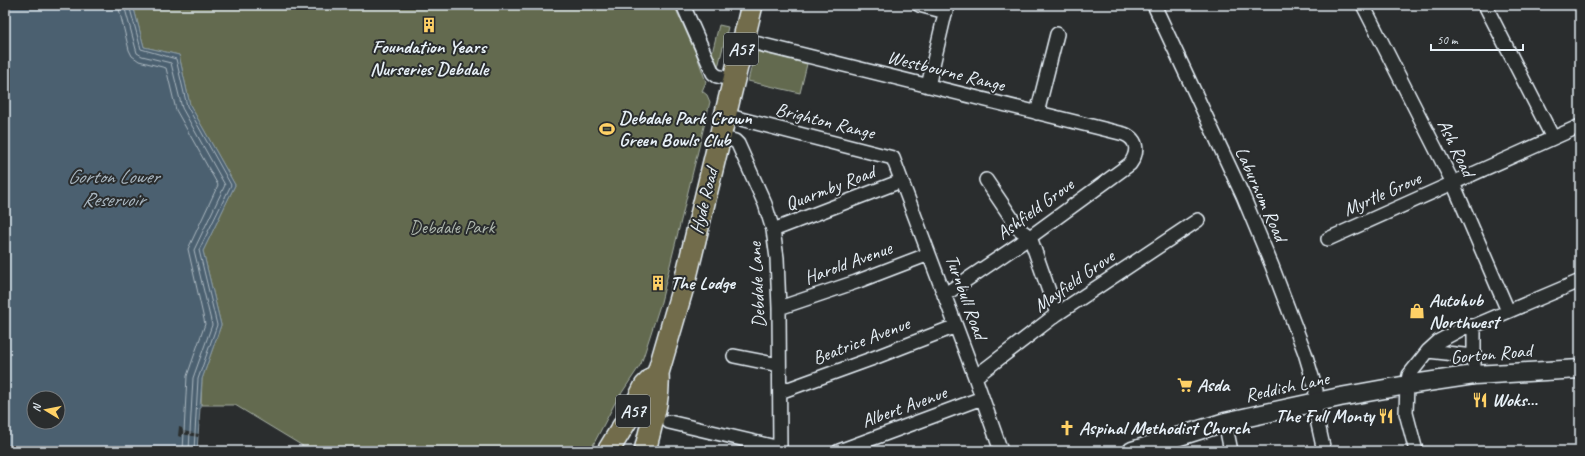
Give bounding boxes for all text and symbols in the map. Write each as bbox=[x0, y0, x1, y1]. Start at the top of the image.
building icon: Foundation Years Nurseries Debdale bbox=[420, 16, 438, 34]
scale bar bbox=[1431, 26, 1523, 52]
text: 50 m bbox=[1437, 32, 1459, 48]
road number: A57 bbox=[724, 33, 758, 65]
place label: Foundation Years Nurseries Debdale bbox=[370, 35, 490, 81]
street label: Westbourne Range bbox=[885, 45, 1009, 98]
street label: Brighton Range bbox=[773, 97, 879, 145]
place label: Debdale Park Crown Green Bowls Club bbox=[619, 106, 752, 152]
street label: Ash Road bbox=[1432, 115, 1481, 183]
sports icon: Debdale Park Crown Green Bowls Club bbox=[598, 120, 616, 138]
street label: Laburnum Road bbox=[1229, 143, 1294, 248]
street label: Quarmby Road bbox=[782, 159, 881, 216]
street label: Hyde Road bbox=[684, 163, 724, 236]
water label: Gorton Lower Reservoir bbox=[67, 164, 161, 212]
street label: Myrtle Grove bbox=[1339, 166, 1426, 222]
street label: Ashfield Grove bbox=[992, 172, 1080, 245]
park label: Debdale Park bbox=[410, 215, 495, 239]
street label: Harold Avenue bbox=[801, 235, 897, 290]
street label: Debdale Lane bbox=[743, 240, 771, 328]
street label: Mayfield Grove bbox=[1029, 243, 1121, 318]
street label: Turnbull Road bbox=[940, 251, 993, 345]
place label: The Lodge bbox=[670, 271, 737, 295]
building icon: The Lodge bbox=[649, 274, 667, 292]
place label: Autohub Northwest bbox=[1429, 288, 1501, 334]
shop icon: Autohub Northwest bbox=[1408, 302, 1426, 320]
street label: Beatrice Avenue bbox=[809, 311, 915, 370]
street label: Gorton Road bbox=[1449, 338, 1536, 370]
street label: Reddish Lane bbox=[1243, 366, 1333, 408]
place label: Asda bbox=[1197, 373, 1231, 397]
supermarket icon: Asda bbox=[1176, 376, 1194, 394]
street label: Albert Avenue bbox=[858, 380, 951, 433]
place label: Woks... bbox=[1492, 388, 1538, 412]
north arrow bbox=[26, 390, 66, 430]
restaurant icon: Woks... bbox=[1471, 391, 1489, 409]
road number: A57 bbox=[616, 395, 650, 427]
text: N bbox=[29, 402, 44, 413]
place label: The Full Monty bbox=[1275, 404, 1377, 428]
restaurant icon: The Full Monty bbox=[1377, 407, 1395, 425]
place label: Aspinal Methodist Church bbox=[1079, 416, 1251, 440]
church icon: Aspinal Methodist Church bbox=[1058, 419, 1076, 437]

